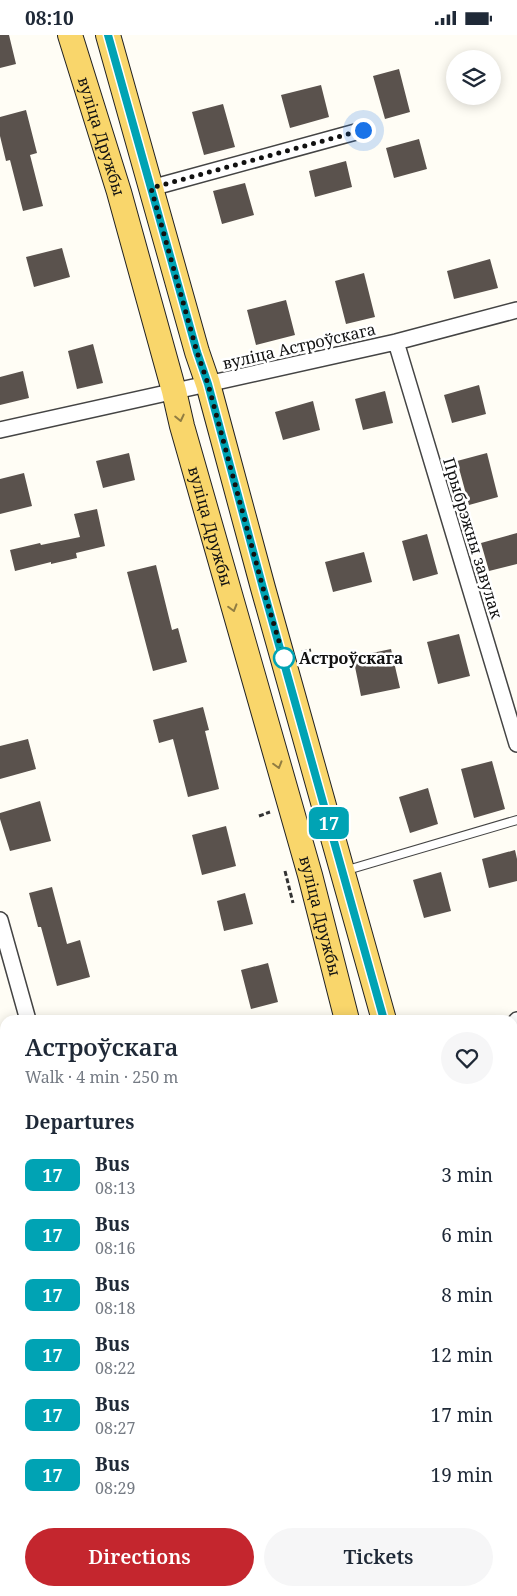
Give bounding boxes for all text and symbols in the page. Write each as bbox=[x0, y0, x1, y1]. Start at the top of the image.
text: 08:10 bbox=[25, 5, 74, 31]
map controls bbox=[446, 50, 501, 105]
button: layers bbox=[446, 50, 501, 105]
street label: вуліца Дружбы bbox=[73, 74, 130, 198]
your location bbox=[351, 118, 376, 143]
street label: вуліца Астроўскага bbox=[220, 318, 378, 374]
one-way arrow bbox=[174, 414, 185, 423]
street label: Прыбрэжны завулак bbox=[438, 455, 508, 622]
street label: вуліца Дружбы bbox=[183, 464, 238, 589]
one-way arrow bbox=[228, 604, 238, 612]
marker: Астроўскага bbox=[273, 647, 295, 669]
place label: Астроўскага bbox=[299, 647, 403, 669]
one-way arrow bbox=[272, 760, 282, 768]
line badge: 17 bbox=[306, 807, 352, 839]
text: 17 bbox=[319, 811, 339, 835]
street label: вуліца Дружбы bbox=[294, 853, 346, 979]
text: Астроўскага bbox=[25, 1030, 179, 1063]
button: heart bbox=[441, 1032, 493, 1084]
text: Walk · 4 min · 250 m bbox=[25, 1066, 178, 1088]
text: Departures bbox=[25, 1109, 134, 1135]
text: Bus bbox=[95, 1151, 130, 1177]
text: 3 min bbox=[441, 1162, 493, 1188]
text: 17 bbox=[42, 1163, 63, 1187]
text: 08:13 bbox=[95, 1177, 135, 1199]
text: Bus bbox=[95, 1211, 130, 1237]
text: 6 min bbox=[441, 1222, 493, 1248]
text: 17 bbox=[42, 1223, 63, 1247]
text: 08:16 bbox=[95, 1237, 135, 1259]
text: Bus bbox=[95, 1271, 130, 1297]
text: 8 min bbox=[441, 1282, 493, 1308]
text: 17 bbox=[42, 1283, 63, 1307]
text: 08:18 bbox=[95, 1297, 135, 1319]
text: Bus bbox=[95, 1331, 130, 1357]
text: 12 min bbox=[431, 1342, 493, 1368]
text: 17 bbox=[42, 1343, 63, 1367]
text: 08:22 bbox=[95, 1357, 135, 1379]
text: Bus bbox=[95, 1391, 130, 1417]
text: 17 min bbox=[431, 1402, 493, 1428]
text: 17 bbox=[42, 1403, 63, 1427]
text: 08:27 bbox=[95, 1417, 135, 1439]
text: Bus bbox=[95, 1451, 130, 1477]
text: 19 min bbox=[431, 1462, 493, 1488]
text: 17 bbox=[42, 1463, 63, 1487]
text: 08:29 bbox=[95, 1477, 135, 1499]
button: Directions bbox=[25, 1528, 254, 1586]
button: Tickets bbox=[264, 1528, 493, 1586]

